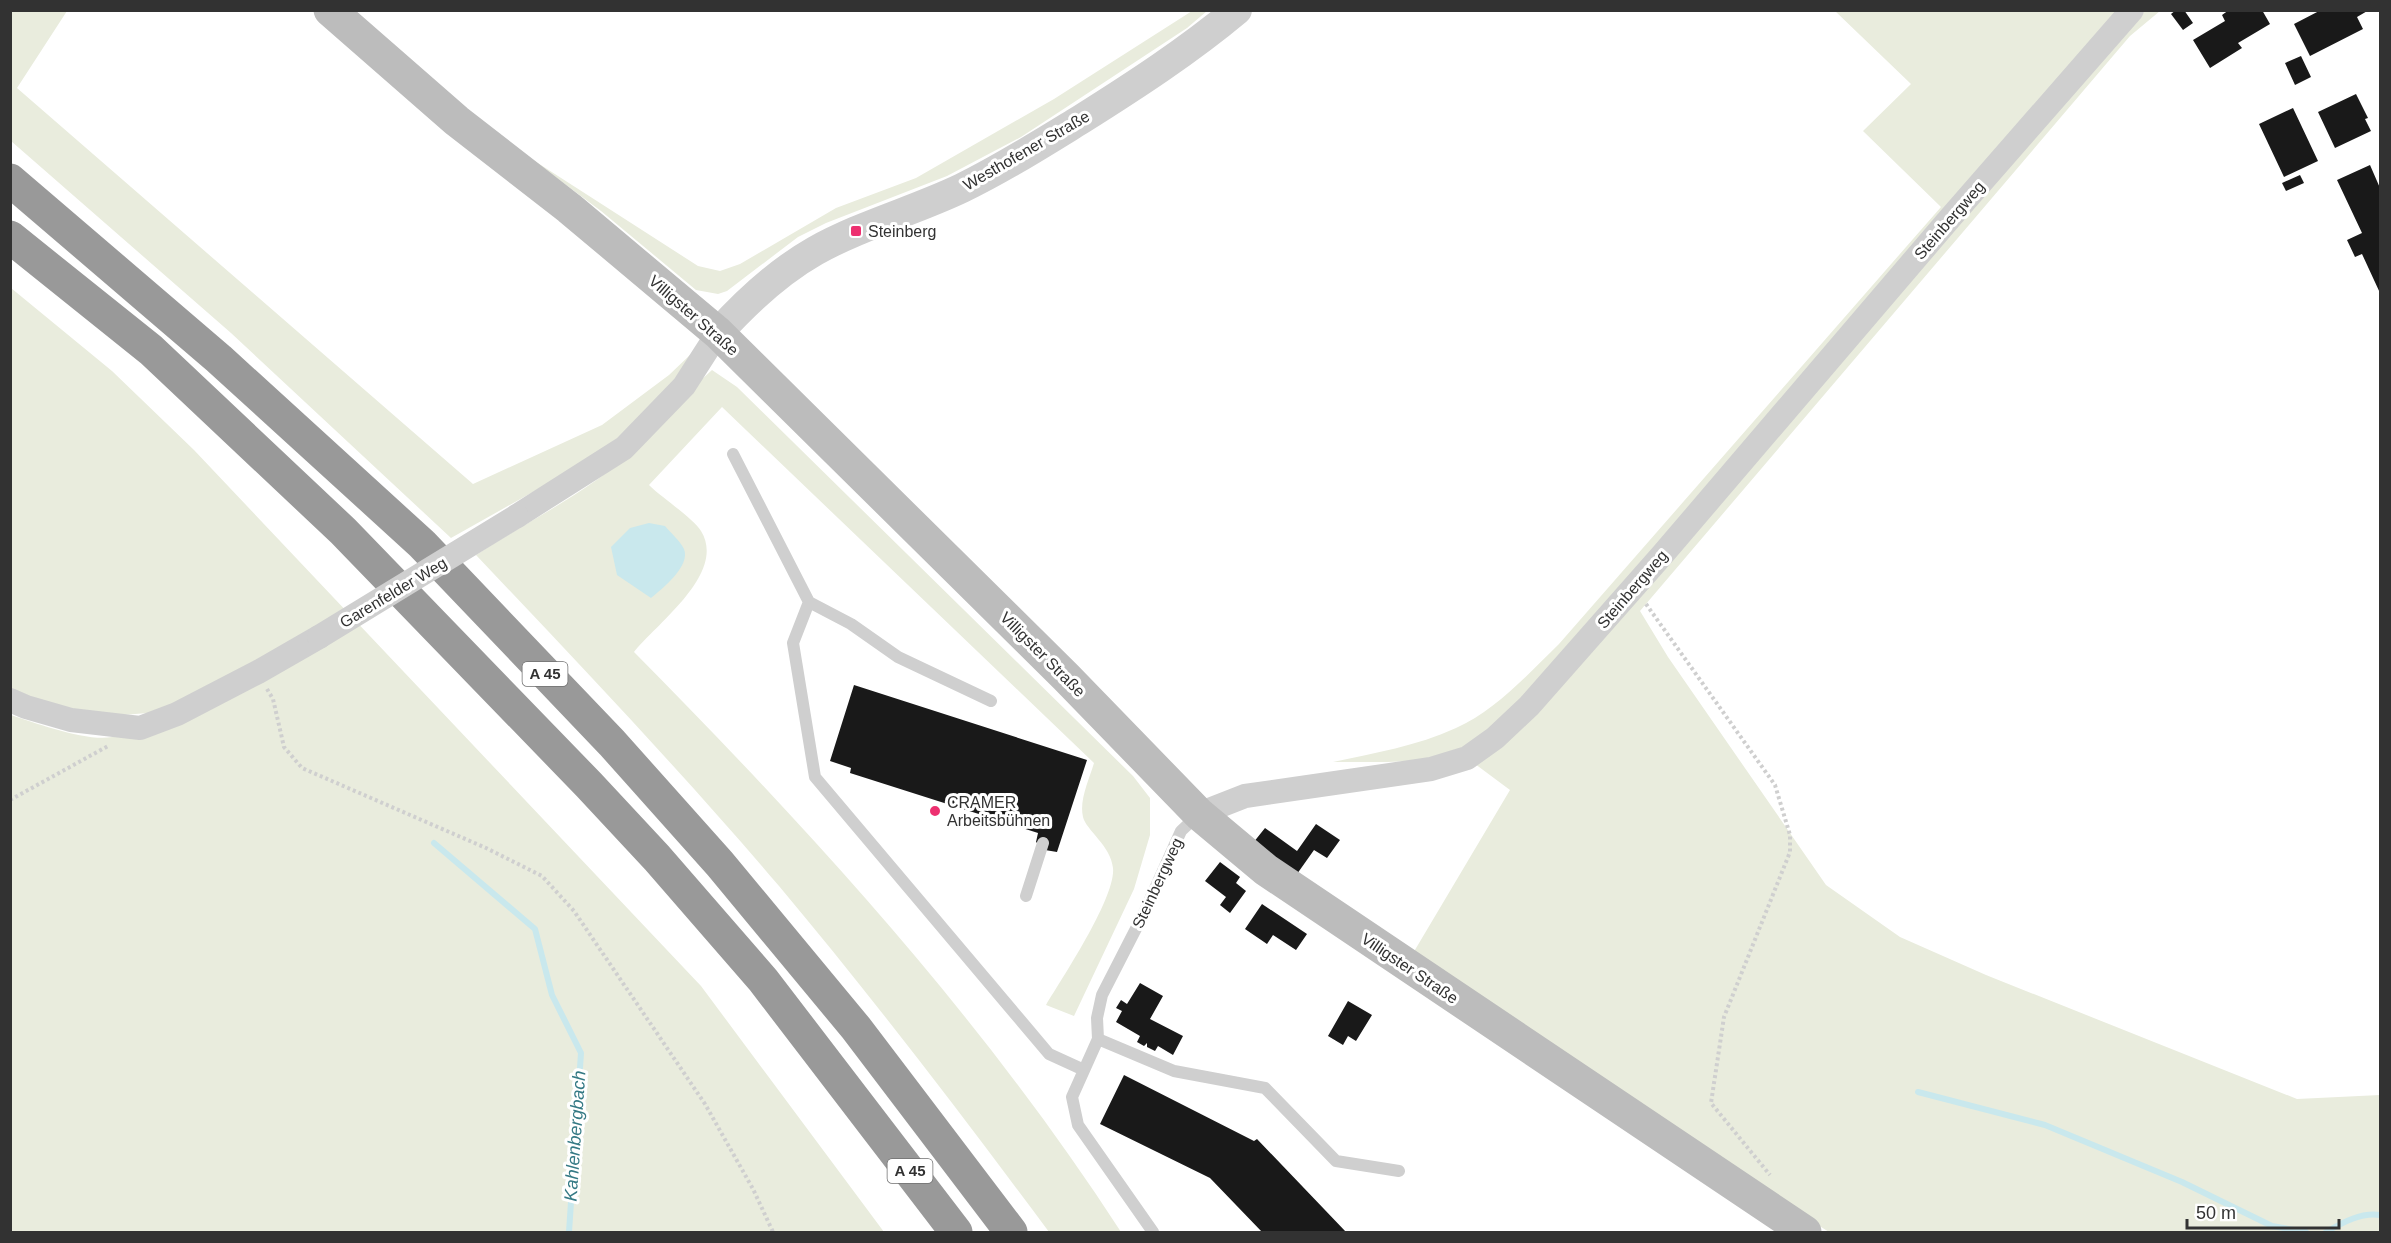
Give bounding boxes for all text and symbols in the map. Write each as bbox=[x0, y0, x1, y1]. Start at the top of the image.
street label: Westhofener Straße bbox=[960, 107, 1092, 194]
street label: Steinbergweg bbox=[1911, 178, 1988, 263]
place label: Steinberg bbox=[868, 223, 937, 240]
marker: Steinberg bbox=[849, 224, 863, 238]
street label: Villigster Straße bbox=[646, 272, 742, 359]
street label: Steinbergweg bbox=[1594, 547, 1671, 632]
street label: Garenfelder Weg bbox=[337, 554, 450, 631]
street label: Villigster Straße bbox=[997, 609, 1089, 700]
road number: A 45 bbox=[522, 662, 568, 686]
place label: CRAMER Arbeitsbühnen bbox=[947, 794, 1050, 829]
marker: CRAMER Arbeitsbühnen bbox=[928, 804, 942, 818]
street label: Steinbergweg bbox=[1129, 835, 1186, 931]
street label: Villigster Straße bbox=[1358, 930, 1461, 1007]
water label: Kahlenbergbach bbox=[560, 1070, 590, 1202]
road number: A 45 bbox=[888, 1159, 932, 1183]
scale bar bbox=[2187, 1192, 2338, 1230]
text: 50 m bbox=[2196, 1203, 2236, 1223]

